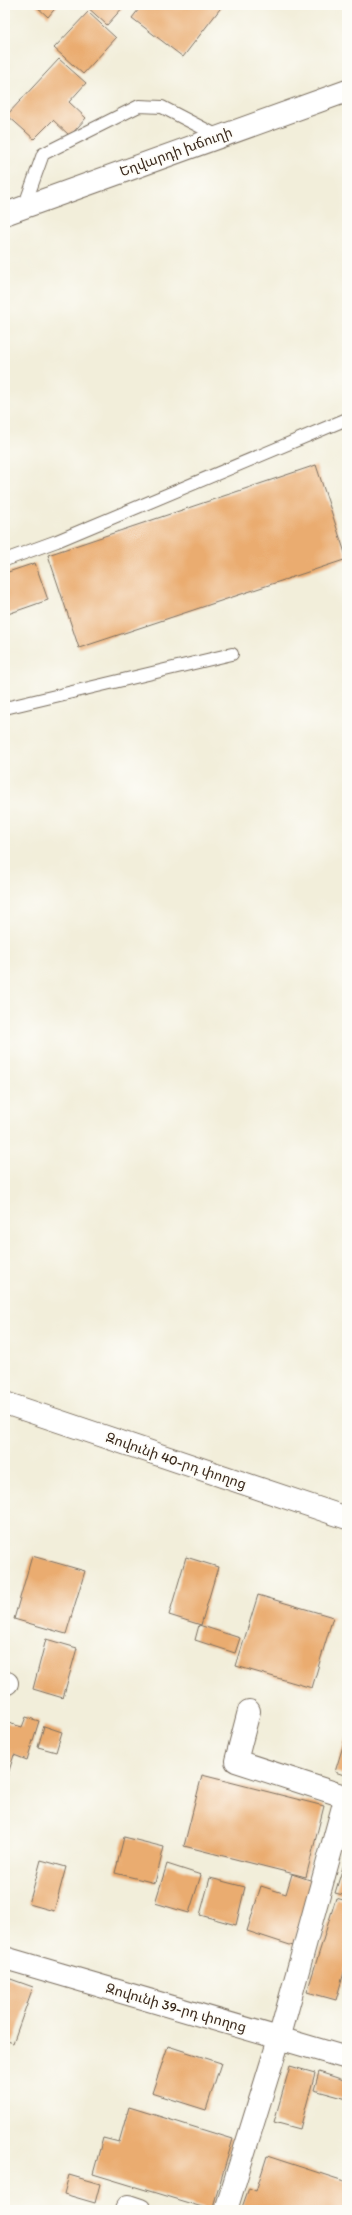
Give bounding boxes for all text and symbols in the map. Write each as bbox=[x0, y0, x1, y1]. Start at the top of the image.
street label: Եղվարդի խճուղի bbox=[117, 124, 235, 180]
street label: Զովունի 40-րդ փողոց bbox=[103, 1429, 249, 1493]
street label: Զովունի 39-րդ փողոց bbox=[104, 1980, 248, 2036]

